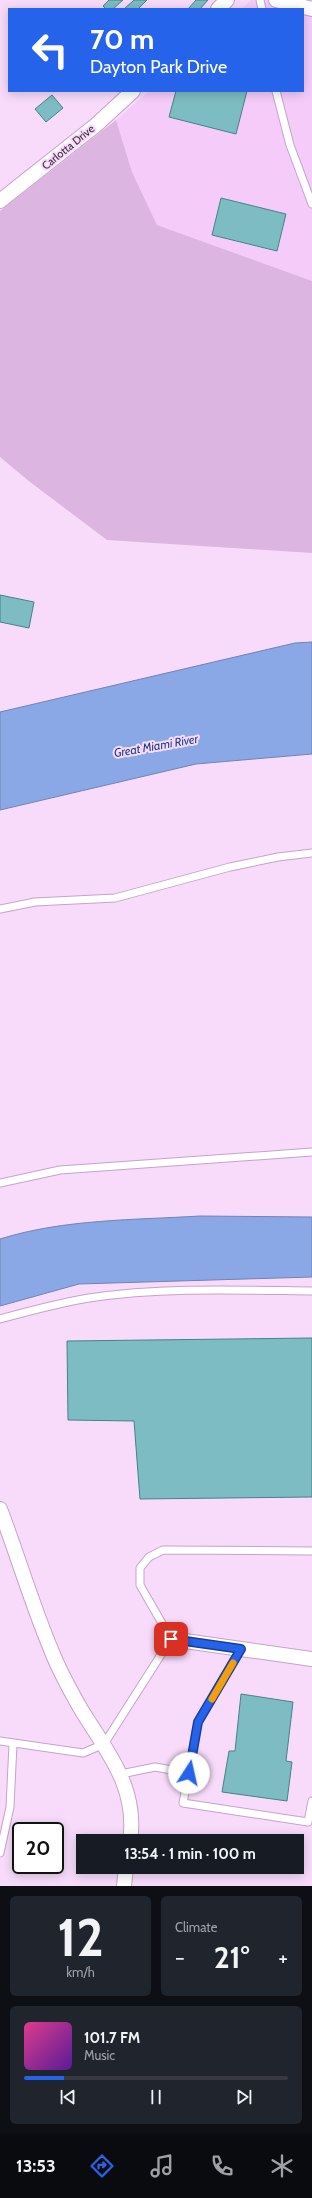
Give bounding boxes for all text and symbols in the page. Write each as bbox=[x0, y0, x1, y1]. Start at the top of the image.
text: 70 m bbox=[90, 22, 154, 56]
icon: left bbox=[24, 24, 76, 76]
text: Dayton Park Drive bbox=[90, 56, 227, 78]
street label: Carlotta Drive bbox=[39, 121, 98, 173]
water label: Great Miami River bbox=[113, 730, 200, 760]
pin bbox=[154, 1622, 188, 1656]
icon: arrive bbox=[160, 1628, 182, 1650]
position arrow bbox=[168, 1752, 210, 1794]
speed limit sign: 20 bbox=[12, 1822, 64, 1874]
text: 13:54 · 1 min · 100 m bbox=[124, 1845, 256, 1863]
text: 12 bbox=[57, 1906, 104, 1969]
text: Climate bbox=[175, 1919, 217, 1935]
text: 21° bbox=[214, 1939, 249, 1976]
text: − bbox=[175, 1944, 185, 1971]
text: + bbox=[278, 1944, 288, 1971]
text: km/h bbox=[66, 1964, 95, 1980]
text: 101.7 FM bbox=[84, 2029, 140, 2047]
text: Music bbox=[84, 2047, 115, 2063]
icon: previous bbox=[57, 2086, 79, 2108]
icon: pause bbox=[145, 2086, 167, 2108]
icon: next bbox=[233, 2086, 255, 2108]
icon: directions bbox=[88, 2152, 116, 2180]
icon: music bbox=[148, 2152, 176, 2180]
icon: phone bbox=[208, 2152, 236, 2180]
icon: climate bbox=[268, 2152, 296, 2180]
text: 13:53 bbox=[16, 2155, 56, 2177]

